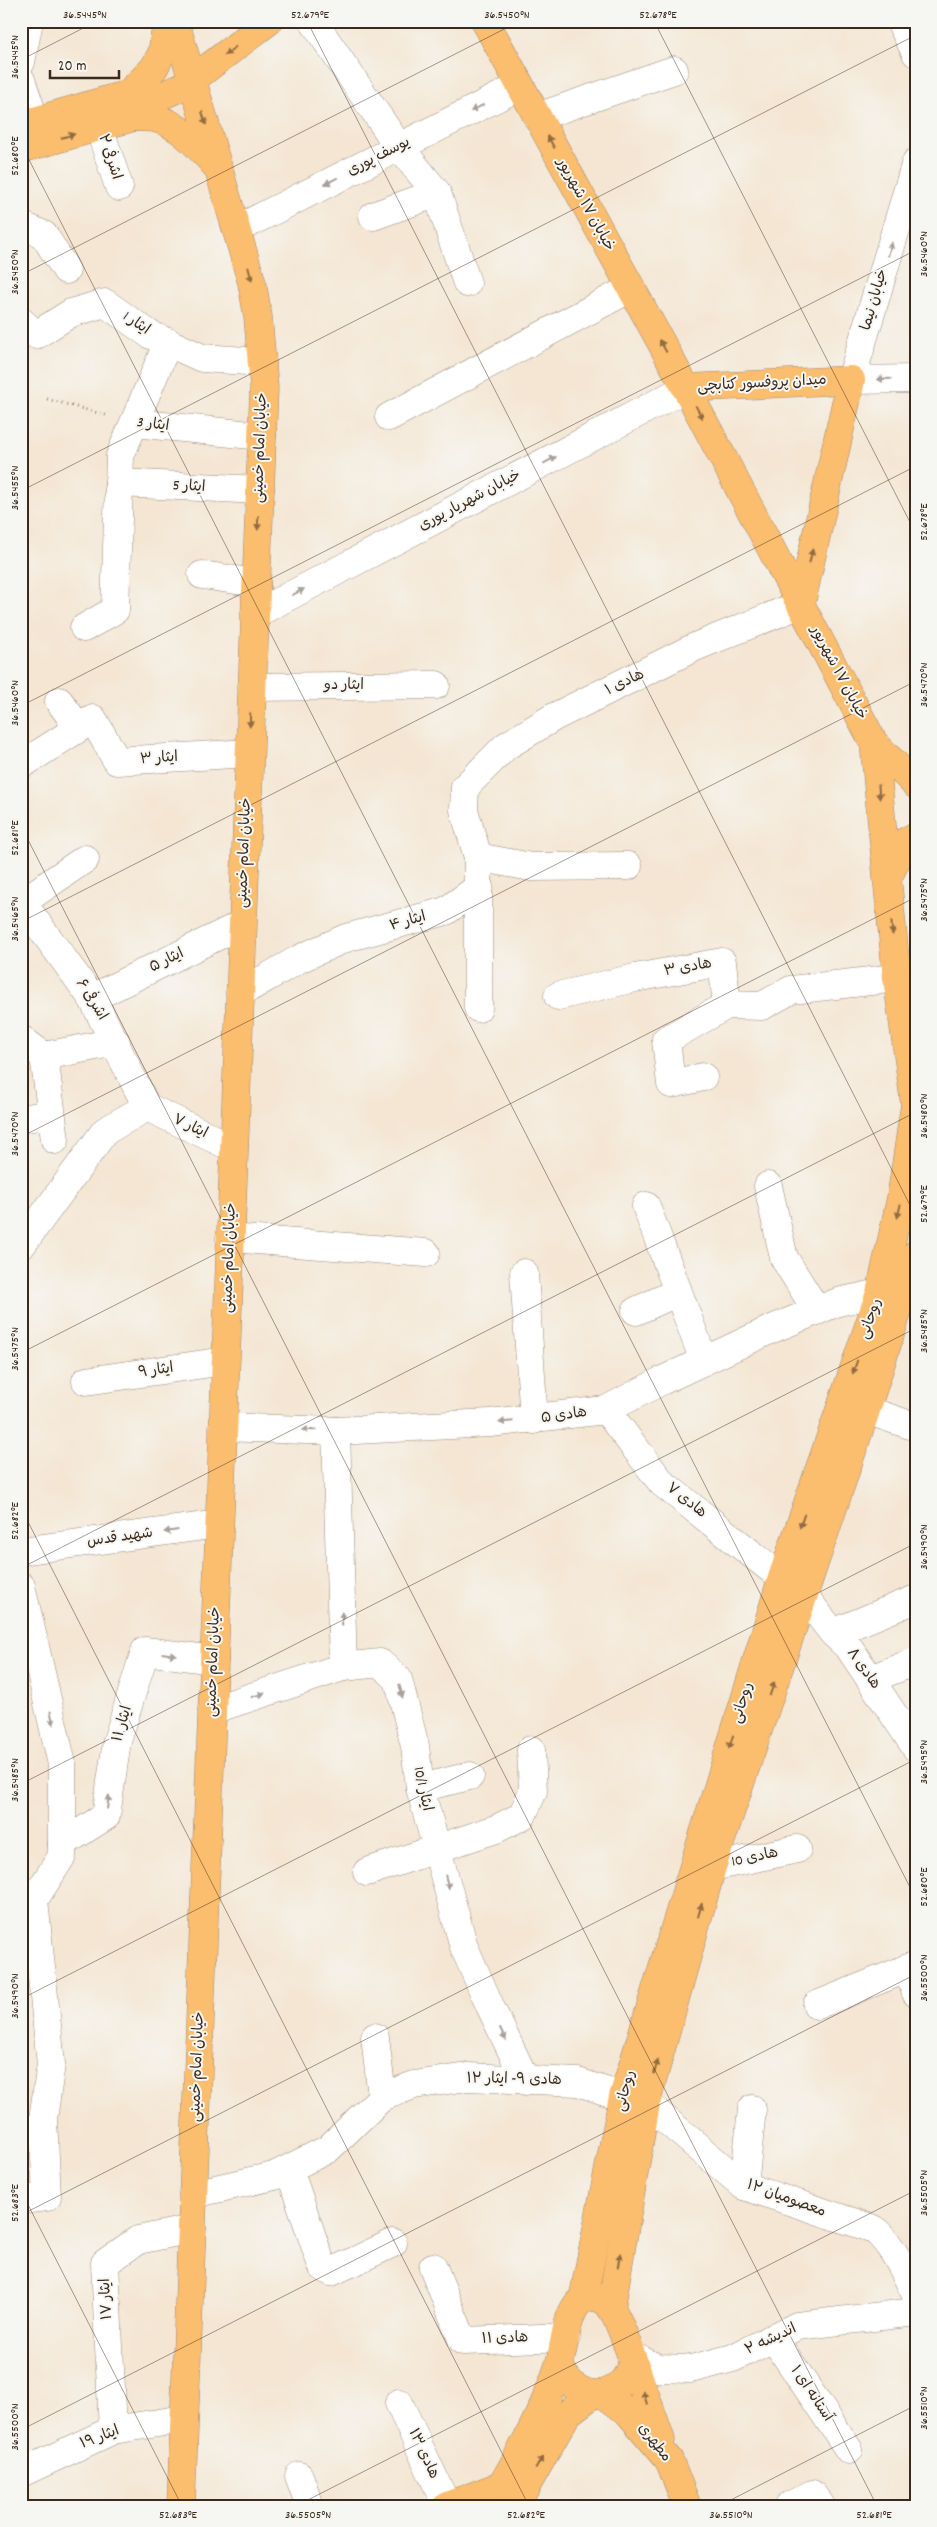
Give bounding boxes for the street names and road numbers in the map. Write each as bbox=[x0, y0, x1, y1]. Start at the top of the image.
street label: اشرفی ۲ bbox=[91, 131, 128, 183]
street label: یوسف پوری bbox=[344, 132, 414, 182]
street label: خیابان ۱۷ شهریور bbox=[550, 153, 620, 256]
street label: خیابان نیما bbox=[856, 267, 894, 333]
street label: ایثار 1 bbox=[118, 307, 154, 341]
street label: میدان پروفسور کتابچی bbox=[697, 370, 827, 398]
street label: خیابان امام خمینی bbox=[248, 392, 274, 504]
street label: ایثار 3 bbox=[136, 412, 170, 438]
street label: خیابان شهریار پوری bbox=[415, 465, 525, 537]
street label: ایثار 5 bbox=[172, 475, 206, 499]
street label: خیابان ۱۷ شهریور bbox=[803, 621, 872, 724]
street label: هادی ۱ bbox=[602, 664, 648, 702]
street label: ایثار دو bbox=[323, 675, 364, 697]
street label: ایثار ۳ bbox=[139, 747, 179, 771]
street label: خیابان امام خمینی bbox=[232, 797, 258, 909]
street label: ایثار ۴ bbox=[387, 906, 429, 938]
street label: ایثار ۵ bbox=[146, 943, 188, 979]
street label: هادی ۳ bbox=[662, 953, 714, 983]
street label: اشرفی ۶ bbox=[70, 974, 113, 1025]
street label: ایثار ۷ bbox=[169, 1109, 211, 1145]
street label: خیابان امام خمینی bbox=[217, 1202, 243, 1314]
street label: روحانی bbox=[854, 1296, 888, 1342]
street label: ایثار ۹ bbox=[137, 1358, 175, 1384]
street label: هادی ۵ bbox=[540, 1402, 588, 1430]
street label: هادی ۷ bbox=[661, 1478, 711, 1524]
street label: شهید قدس bbox=[86, 1522, 154, 1554]
street label: خیابان امام خمینی bbox=[201, 1606, 227, 1718]
street label: هادی ۸ bbox=[840, 1644, 886, 1694]
street label: روحانی bbox=[726, 1680, 760, 1726]
street label: ایثار ۱۱ bbox=[107, 1703, 139, 1745]
street label: ایثار 10/1 bbox=[407, 1765, 437, 1813]
street label: هادی 10 bbox=[730, 1842, 780, 1874]
street label: خیابان امام خمینی bbox=[185, 2011, 211, 2123]
street label: هادی ۹- ایثار ۱۲ bbox=[466, 2068, 562, 2092]
street label: روحانی bbox=[610, 2068, 642, 2114]
street label: معصومیان ۱۲ bbox=[743, 2175, 829, 2223]
street label: ایثار ۱۷ bbox=[95, 2278, 119, 2320]
street label: اندیشه ۲ bbox=[741, 2318, 801, 2362]
street label: هادی ۱۱ bbox=[481, 2327, 529, 2351]
street label: آستانه ای ۱ bbox=[784, 2361, 839, 2428]
street label: مطهری bbox=[632, 2419, 676, 2467]
street label: ایثار ١٩ bbox=[77, 2420, 123, 2456]
street label: هادی ۱۳ bbox=[402, 2425, 444, 2483]

